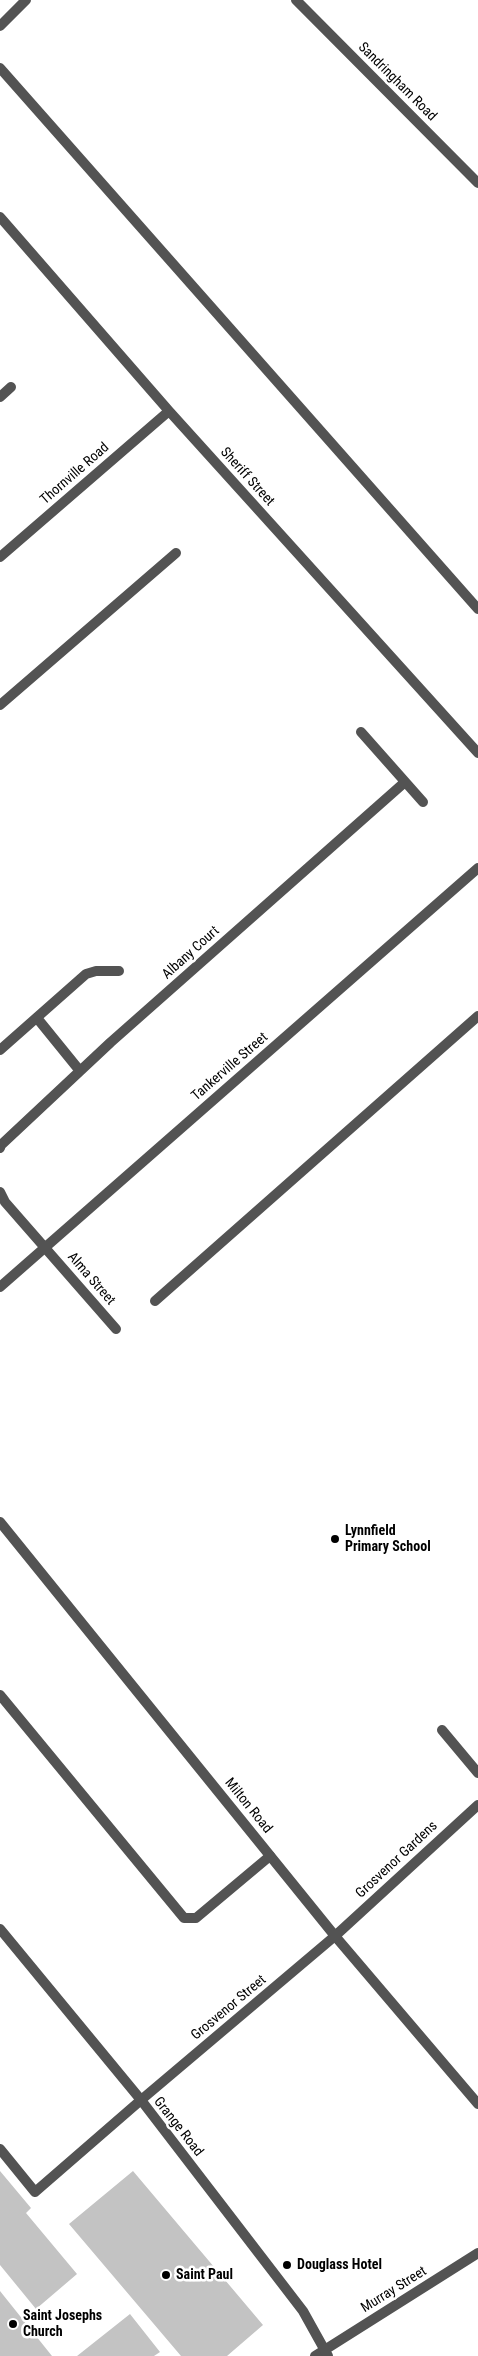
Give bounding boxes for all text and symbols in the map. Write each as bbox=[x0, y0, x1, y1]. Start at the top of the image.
street label: Sandringham Road bbox=[354, 39, 440, 125]
street label: Thornville Road bbox=[37, 440, 113, 508]
street label: Sheriff Street bbox=[216, 444, 278, 510]
street label: Albany Court bbox=[159, 923, 223, 983]
street label: Tankerville Street bbox=[189, 1029, 271, 1105]
street label: Alma Street bbox=[63, 1249, 119, 1309]
place label: Lynnfield Primary School bbox=[345, 1523, 431, 1555]
marker: Lynnfield Primary School bbox=[329, 1533, 341, 1545]
street label: Milton Road bbox=[221, 1775, 275, 1837]
street label: Grosvenor Gardens bbox=[353, 1818, 441, 1902]
street label: Grosvenor Street bbox=[188, 1972, 270, 2044]
street label: Grange Road bbox=[150, 2094, 206, 2160]
place label: Douglass Hotel bbox=[297, 2257, 382, 2273]
marker: Douglass Hotel bbox=[281, 2259, 293, 2271]
street label: Murray Street bbox=[358, 2263, 430, 2317]
place label: Saint Paul bbox=[176, 2267, 233, 2283]
marker: Saint Paul bbox=[160, 2269, 172, 2281]
place label: Saint Josephs Church bbox=[23, 2308, 102, 2340]
marker: Saint Josephs Church bbox=[7, 2318, 19, 2330]

